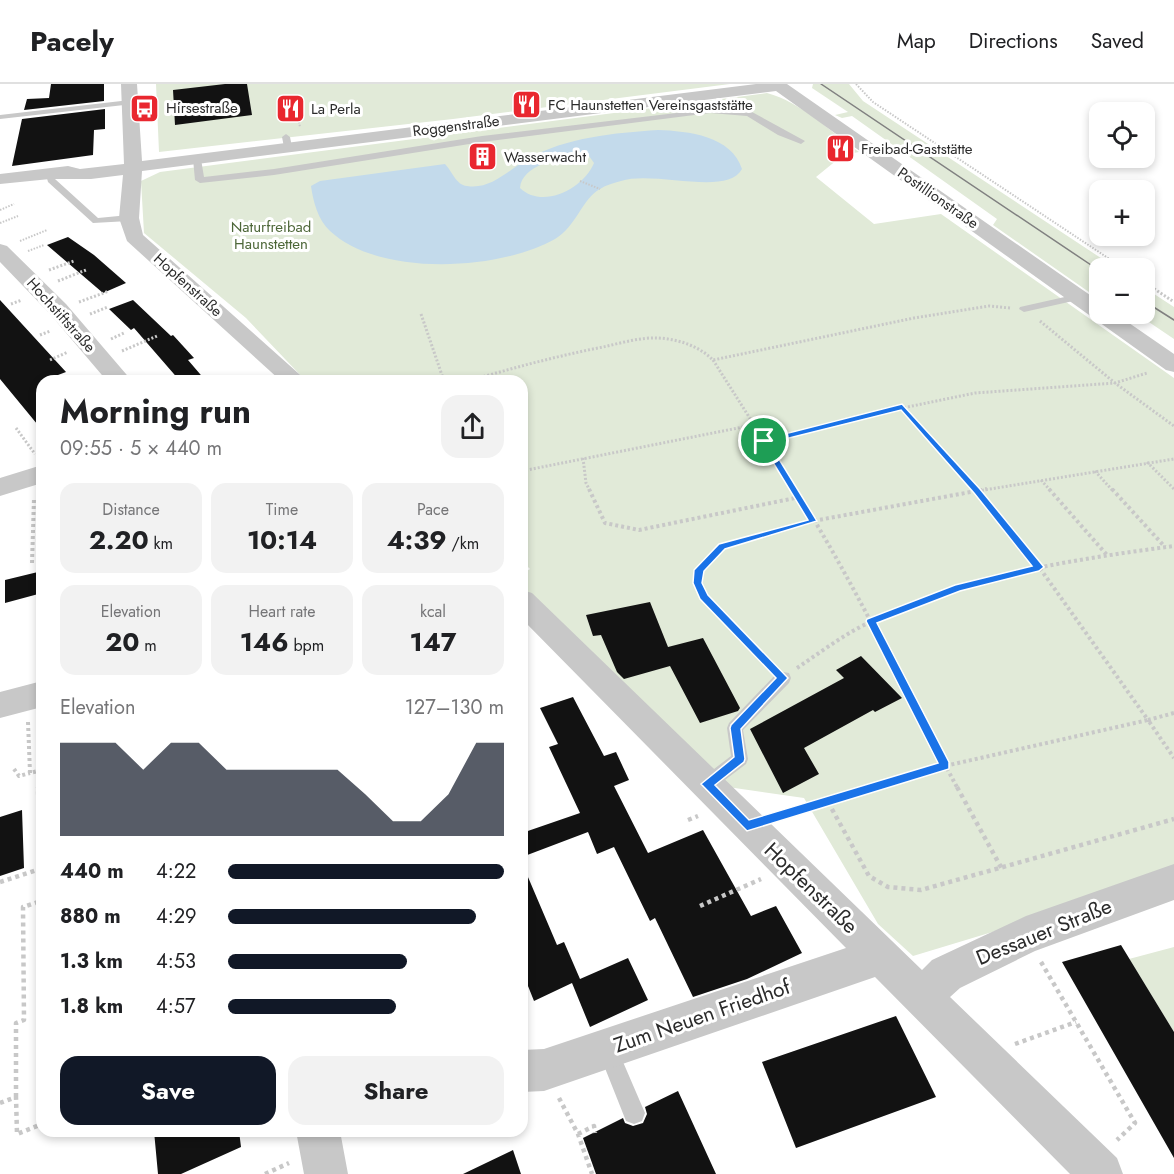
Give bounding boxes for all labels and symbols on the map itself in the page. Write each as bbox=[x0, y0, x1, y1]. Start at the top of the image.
restaurant icon: FC Haunstetten Vereinsgaststätte bbox=[511, 89, 543, 121]
bus stop icon: Hirsestraße bbox=[129, 92, 161, 124]
restaurant icon: La Perla bbox=[274, 93, 306, 125]
place label: FC Haunstetten Vereinsgaststätte bbox=[548, 94, 753, 116]
place label: Hirsestraße bbox=[166, 97, 238, 119]
place label: La Perla bbox=[311, 98, 361, 120]
street label: Roggenstraße bbox=[411, 110, 501, 142]
restaurant icon: Freibad-Gaststätte bbox=[824, 133, 856, 165]
place label: Freibad-Gaststätte bbox=[861, 138, 973, 160]
building icon: Wasserwacht bbox=[467, 141, 499, 173]
place label: Wasserwacht bbox=[504, 146, 586, 168]
street label: Postillionstraße bbox=[893, 162, 983, 234]
park label: Naturfreibad Haunstetten bbox=[231, 216, 311, 255]
street label: Hopfenstraße bbox=[149, 248, 227, 322]
street label: Hochstiftstraße bbox=[22, 273, 101, 357]
pin bbox=[738, 415, 789, 466]
street label: Hopfenstraße bbox=[757, 836, 865, 941]
street label: Dessauer Straße bbox=[972, 891, 1117, 973]
street label: Zum Neuen Friedhof bbox=[610, 971, 795, 1060]

